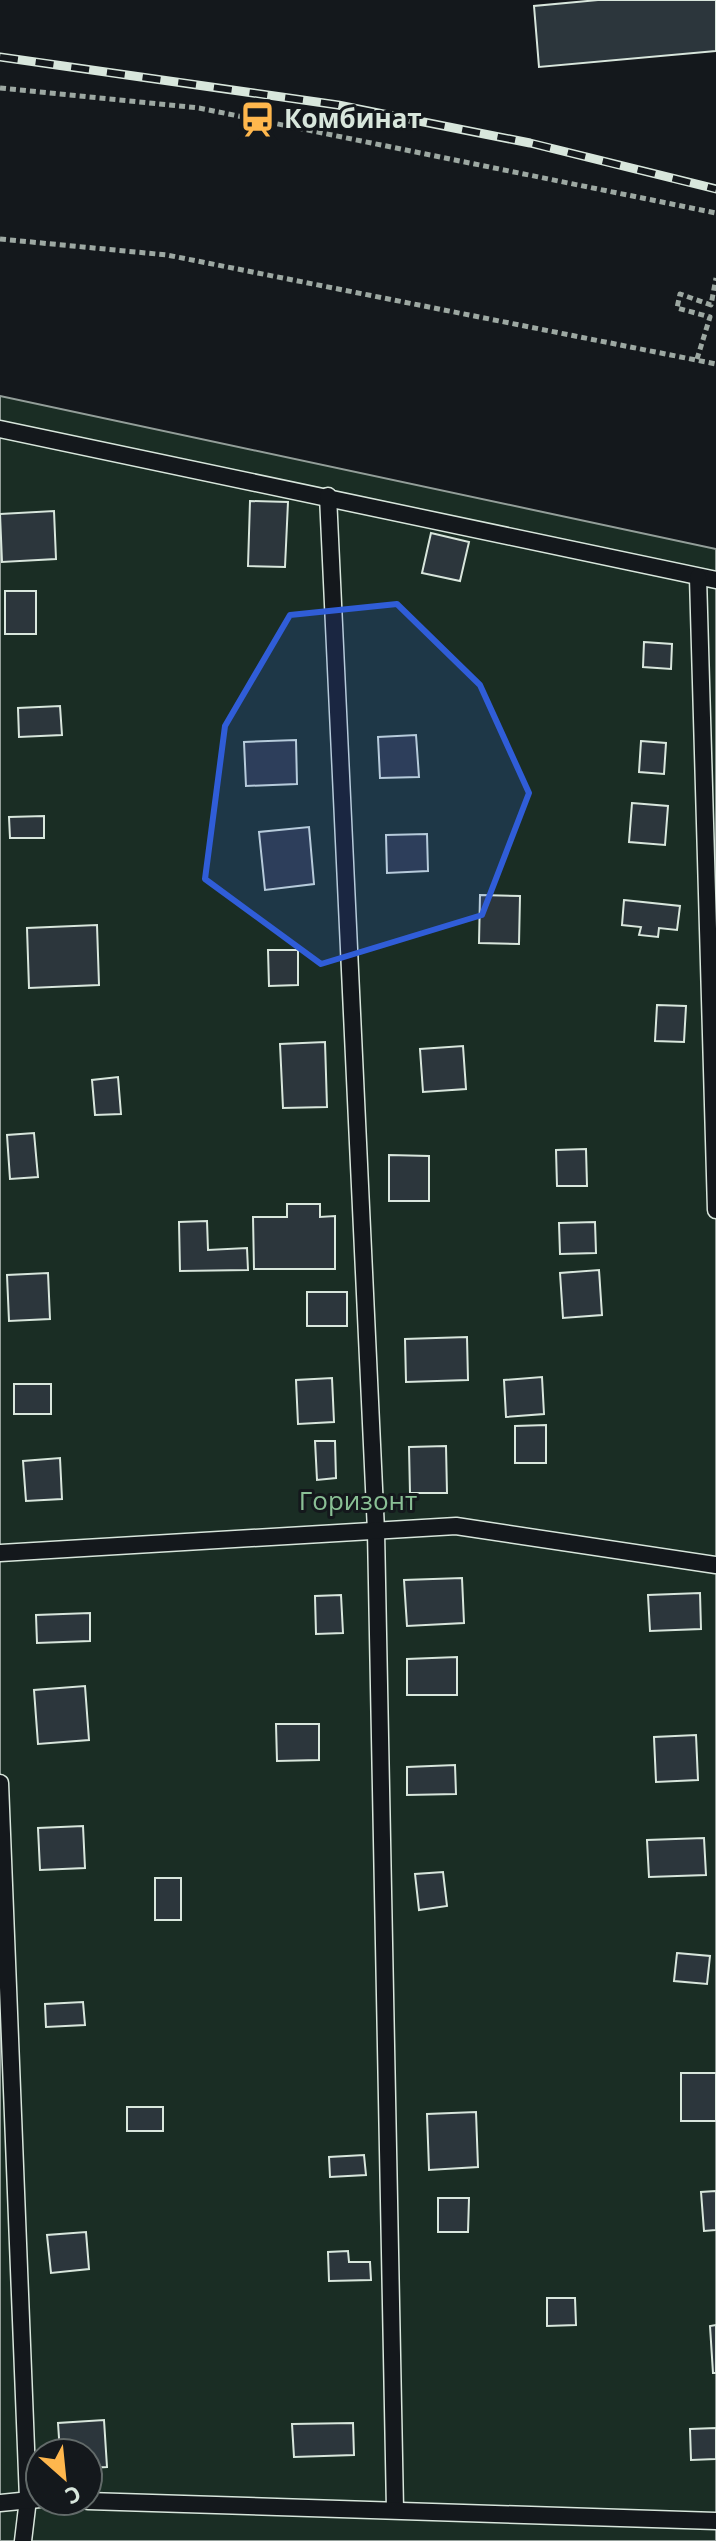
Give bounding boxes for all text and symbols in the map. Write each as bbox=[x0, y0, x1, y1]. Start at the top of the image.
station icon: Комбинат bbox=[239, 100, 277, 138]
place label: Комбинат bbox=[284, 100, 422, 136]
park label: Горизонт bbox=[299, 1482, 417, 1518]
north arrow bbox=[24, 2437, 104, 2517]
text: С bbox=[60, 2479, 87, 2512]

